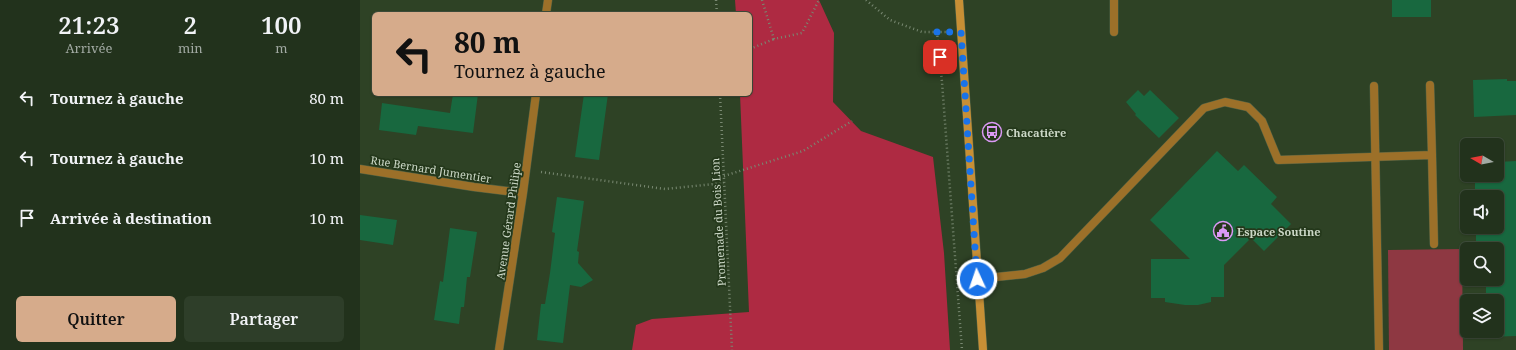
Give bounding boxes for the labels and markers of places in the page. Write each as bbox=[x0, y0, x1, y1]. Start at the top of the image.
pin bbox=[923, 40, 957, 74]
bus stop icon: Chacatière bbox=[981, 121, 1003, 143]
place label: Chacatière bbox=[1006, 125, 1066, 140]
public building icon: Espace Soutine bbox=[1212, 220, 1234, 242]
place label: Espace Soutine bbox=[1237, 224, 1321, 239]

